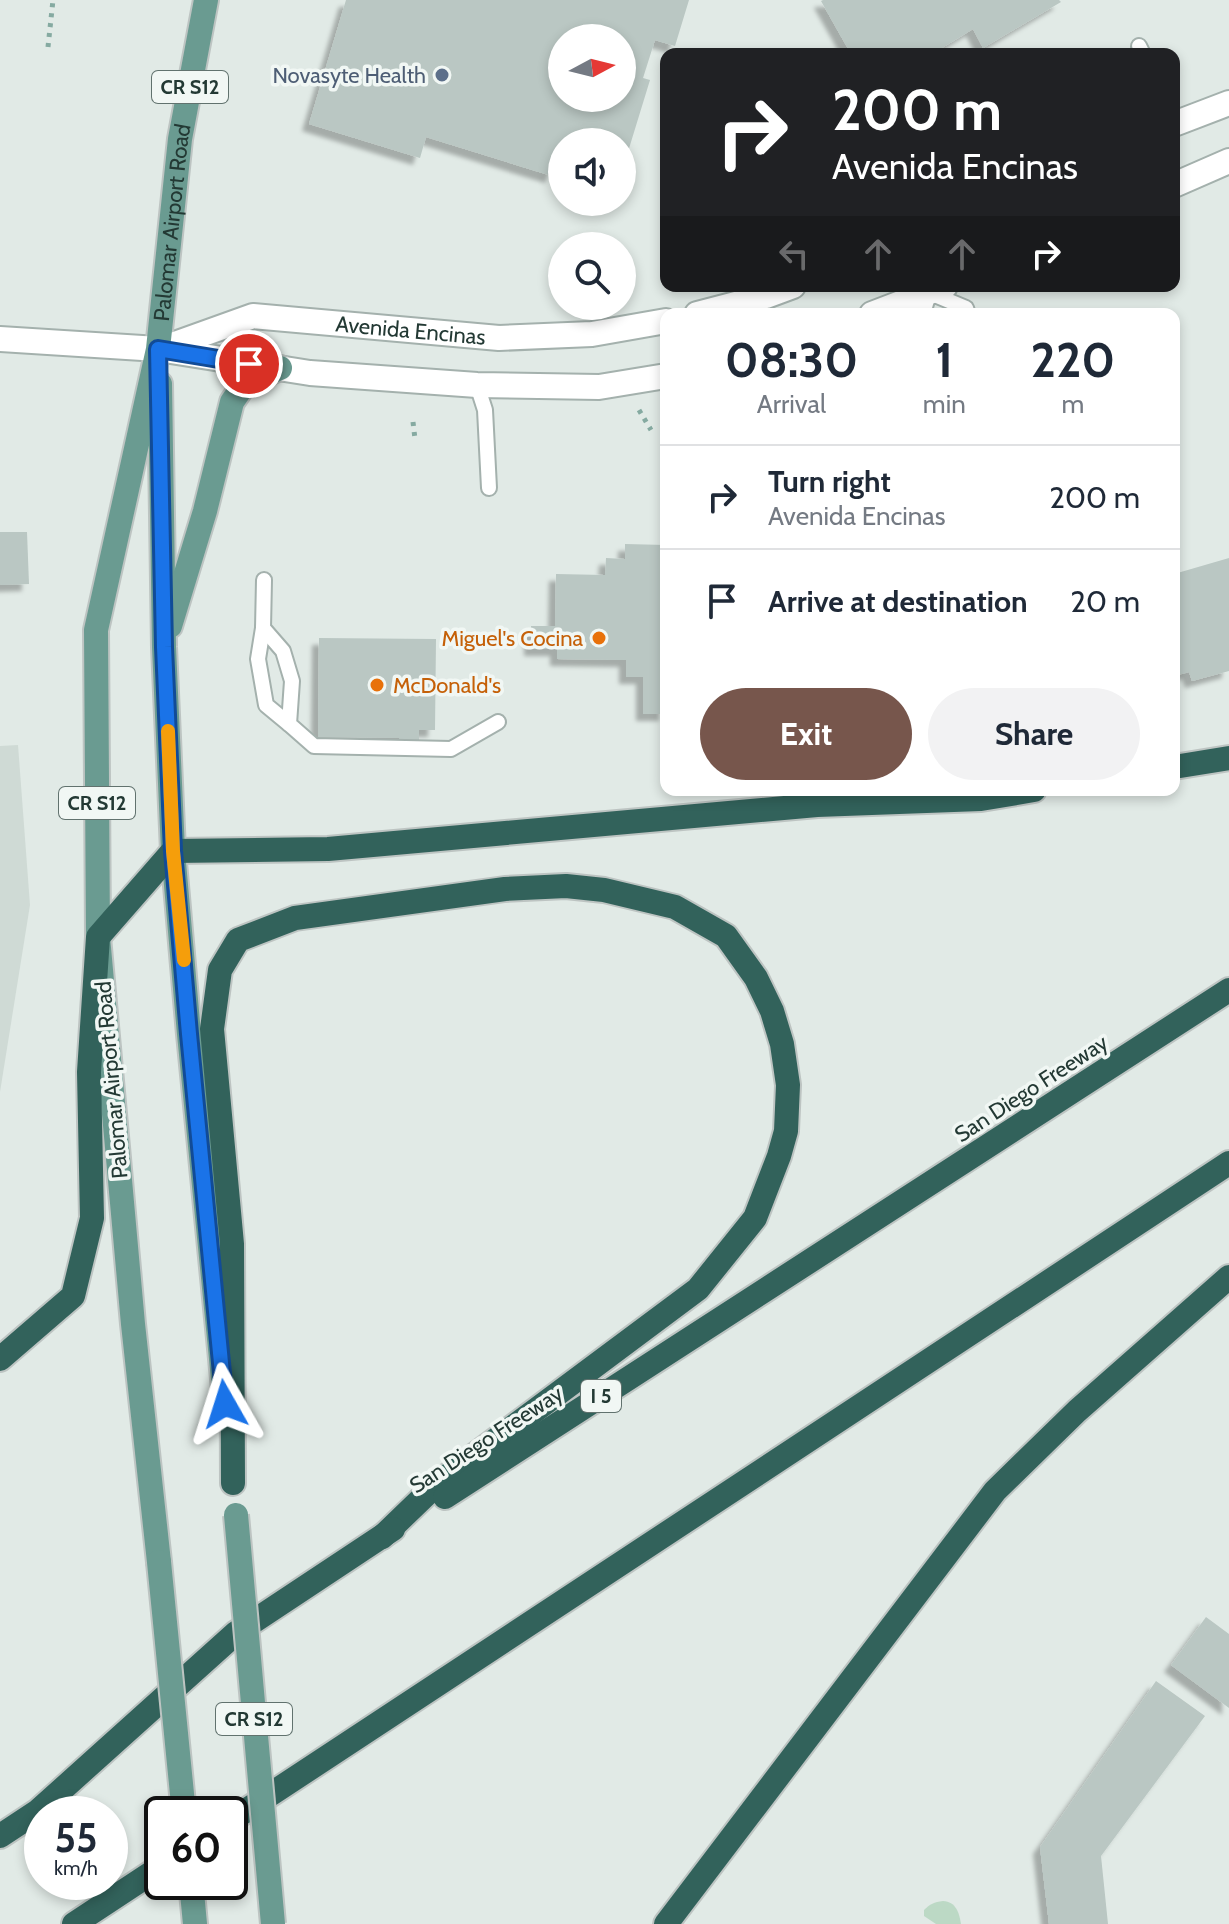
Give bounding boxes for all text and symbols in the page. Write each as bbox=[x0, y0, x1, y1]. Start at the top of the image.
north arrow bbox=[548, 24, 636, 112]
map controls bbox=[548, 24, 636, 320]
place label: Novasyte Health bbox=[272, 62, 426, 89]
marker: Novasyte Health bbox=[433, 66, 451, 84]
road number: CR S12 bbox=[152, 71, 228, 103]
text: 200 m bbox=[832, 76, 1002, 144]
icon: right bbox=[700, 80, 804, 184]
street label: Palomar Airport Road bbox=[148, 122, 197, 323]
button: sound bbox=[548, 128, 636, 216]
text: Avenida Encinas bbox=[832, 144, 1078, 188]
button: search bbox=[548, 232, 636, 320]
icon: left bbox=[772, 232, 816, 276]
icon: ahead bbox=[856, 232, 900, 276]
icon: ahead bbox=[940, 232, 984, 276]
icon: right bbox=[1024, 232, 1068, 276]
street label: Avenida Encinas bbox=[334, 310, 487, 351]
pin bbox=[215, 330, 283, 398]
text: 08:30 bbox=[725, 331, 858, 389]
text: 1 bbox=[935, 331, 953, 389]
text: 220 bbox=[1031, 331, 1115, 389]
icon: arrive bbox=[227, 342, 271, 386]
text: Arrival bbox=[757, 388, 826, 420]
text: min bbox=[923, 388, 966, 420]
text: m bbox=[1061, 388, 1084, 420]
text: Turn right bbox=[768, 463, 891, 500]
icon: right bbox=[700, 475, 744, 519]
text: 200 m bbox=[1049, 479, 1140, 516]
text: Avenida Encinas bbox=[768, 500, 946, 532]
icon: arrive bbox=[700, 579, 744, 623]
text: Arrive at destination bbox=[768, 583, 1028, 620]
text: 20 m bbox=[1070, 583, 1140, 620]
place label: Miguel's Cocina bbox=[442, 625, 583, 652]
marker: Miguel's Cocina bbox=[590, 629, 608, 647]
place label: McDonald's bbox=[393, 672, 501, 699]
marker: McDonald's bbox=[368, 676, 386, 694]
button: Exit bbox=[700, 688, 912, 780]
button: Share bbox=[928, 688, 1140, 780]
road number: CR S12 bbox=[59, 787, 135, 819]
street label: Palomar Airport Road bbox=[89, 980, 134, 1180]
street label: San Diego Freeway bbox=[950, 1029, 1113, 1148]
position arrow bbox=[183, 1362, 267, 1446]
street label: San Diego Freeway bbox=[405, 1380, 568, 1499]
road number: I 5 bbox=[581, 1380, 621, 1412]
road number: CR S12 bbox=[216, 1703, 292, 1735]
speed limit sign: 60 bbox=[144, 1796, 248, 1900]
text: 55 bbox=[55, 1813, 97, 1862]
text: km/h bbox=[54, 1856, 98, 1880]

